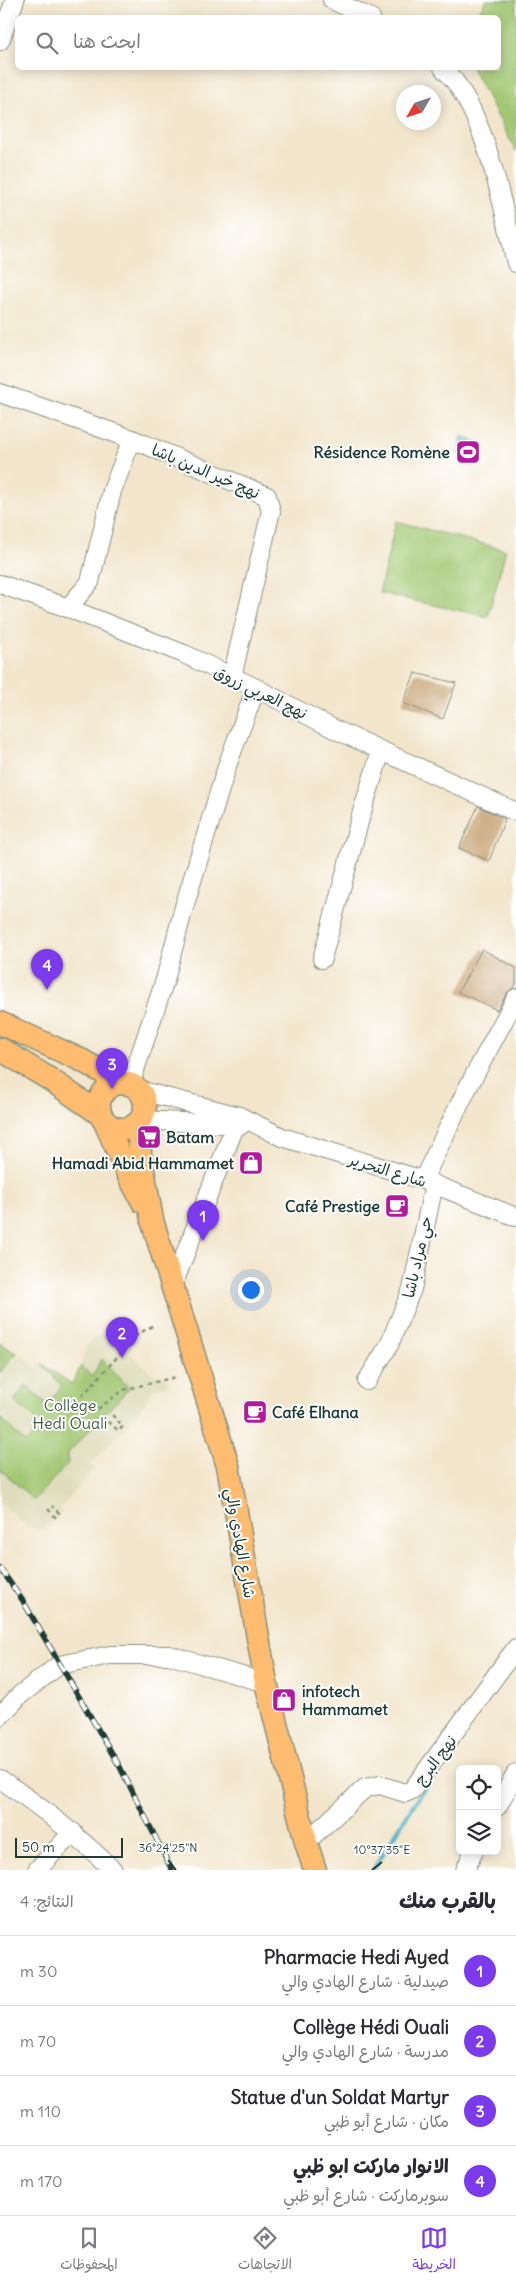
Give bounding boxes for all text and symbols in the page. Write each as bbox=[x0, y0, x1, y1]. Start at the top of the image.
search box bbox=[15, 15, 501, 70]
icon: search bbox=[33, 29, 61, 57]
text: ابحث هنا bbox=[73, 29, 141, 53]
north arrow bbox=[396, 85, 441, 130]
street label: نهج خير الدين باشا bbox=[148, 439, 263, 504]
sports icon: Résidence Romène bbox=[455, 439, 481, 465]
place label: Résidence Romène bbox=[314, 442, 450, 462]
street label: نهج العربي زروق bbox=[209, 661, 311, 728]
pin: 4 bbox=[31, 949, 63, 990]
pin: 3 bbox=[96, 1048, 128, 1089]
supermarket icon: Batam bbox=[136, 1124, 162, 1150]
place label: Batam bbox=[166, 1127, 214, 1147]
street label: شارع التحرير bbox=[344, 1148, 429, 1193]
shop icon: Hamadi Abid Hammamet bbox=[238, 1150, 264, 1176]
place label: Hamadi Abid Hammamet bbox=[52, 1153, 235, 1173]
cafe icon: Café Prestige bbox=[384, 1193, 410, 1219]
place label: Café Prestige bbox=[285, 1196, 380, 1217]
pin: 1 bbox=[187, 1200, 219, 1241]
street label: حي مراد باشا bbox=[398, 1214, 441, 1301]
your location bbox=[238, 1277, 264, 1303]
pin: 2 bbox=[106, 1317, 138, 1358]
park label: Collège Hedi Ouali bbox=[33, 1395, 107, 1433]
cafe icon: Café Elhana bbox=[242, 1399, 268, 1425]
place label: Café Elhana bbox=[272, 1402, 359, 1422]
street label: شارع الهادي والي bbox=[217, 1486, 261, 1600]
place label: infotech Hammamet bbox=[302, 1681, 388, 1719]
shop icon: infotech Hammamet bbox=[271, 1687, 297, 1713]
street label: نهج البرج bbox=[410, 1731, 461, 1790]
map controls bbox=[456, 1765, 501, 1855]
button: locate bbox=[456, 1765, 501, 1810]
button: layers bbox=[456, 1810, 501, 1855]
scale bar bbox=[15, 1835, 122, 1858]
text: 50 m bbox=[22, 1838, 55, 1856]
text: 36°24'25"N bbox=[138, 1840, 198, 1855]
text: 10°37'35"E bbox=[354, 1842, 410, 1857]
text: بالقرب منك bbox=[399, 1887, 496, 1914]
text: النتائج: 4 bbox=[20, 1891, 74, 1911]
text: Pharmacie Hedi Ayed bbox=[264, 1945, 449, 1969]
text: 30 m bbox=[20, 1961, 57, 1981]
text: 1 bbox=[477, 1961, 483, 1981]
text: صيدلية · شارع الهادي والي bbox=[281, 1971, 449, 1991]
text: Collège Hédi Ouali bbox=[293, 2015, 449, 2039]
text: 70 m bbox=[20, 2031, 56, 2051]
text: 2 bbox=[476, 2031, 484, 2051]
text: مدرسة · شارع الهادي والي bbox=[282, 2041, 449, 2061]
text: Statue d'un Soldat Martyr bbox=[231, 2085, 449, 2109]
text: 110 m bbox=[20, 2101, 61, 2121]
text: 3 bbox=[475, 2101, 485, 2121]
text: مكان · شارع أبو ظبي bbox=[324, 2111, 449, 2131]
text: الانوار ماركت ابو ظبي bbox=[293, 2154, 449, 2178]
text: 170 m bbox=[20, 2171, 63, 2191]
text: 4 bbox=[475, 2171, 485, 2191]
text: سوبرماركت · شارع أبو ظبي bbox=[283, 2185, 449, 2205]
tab: المحفوظات bbox=[60, 2224, 118, 2277]
tab: الاتجاهات bbox=[238, 2224, 292, 2277]
tab: الخريطة bbox=[412, 2224, 456, 2277]

